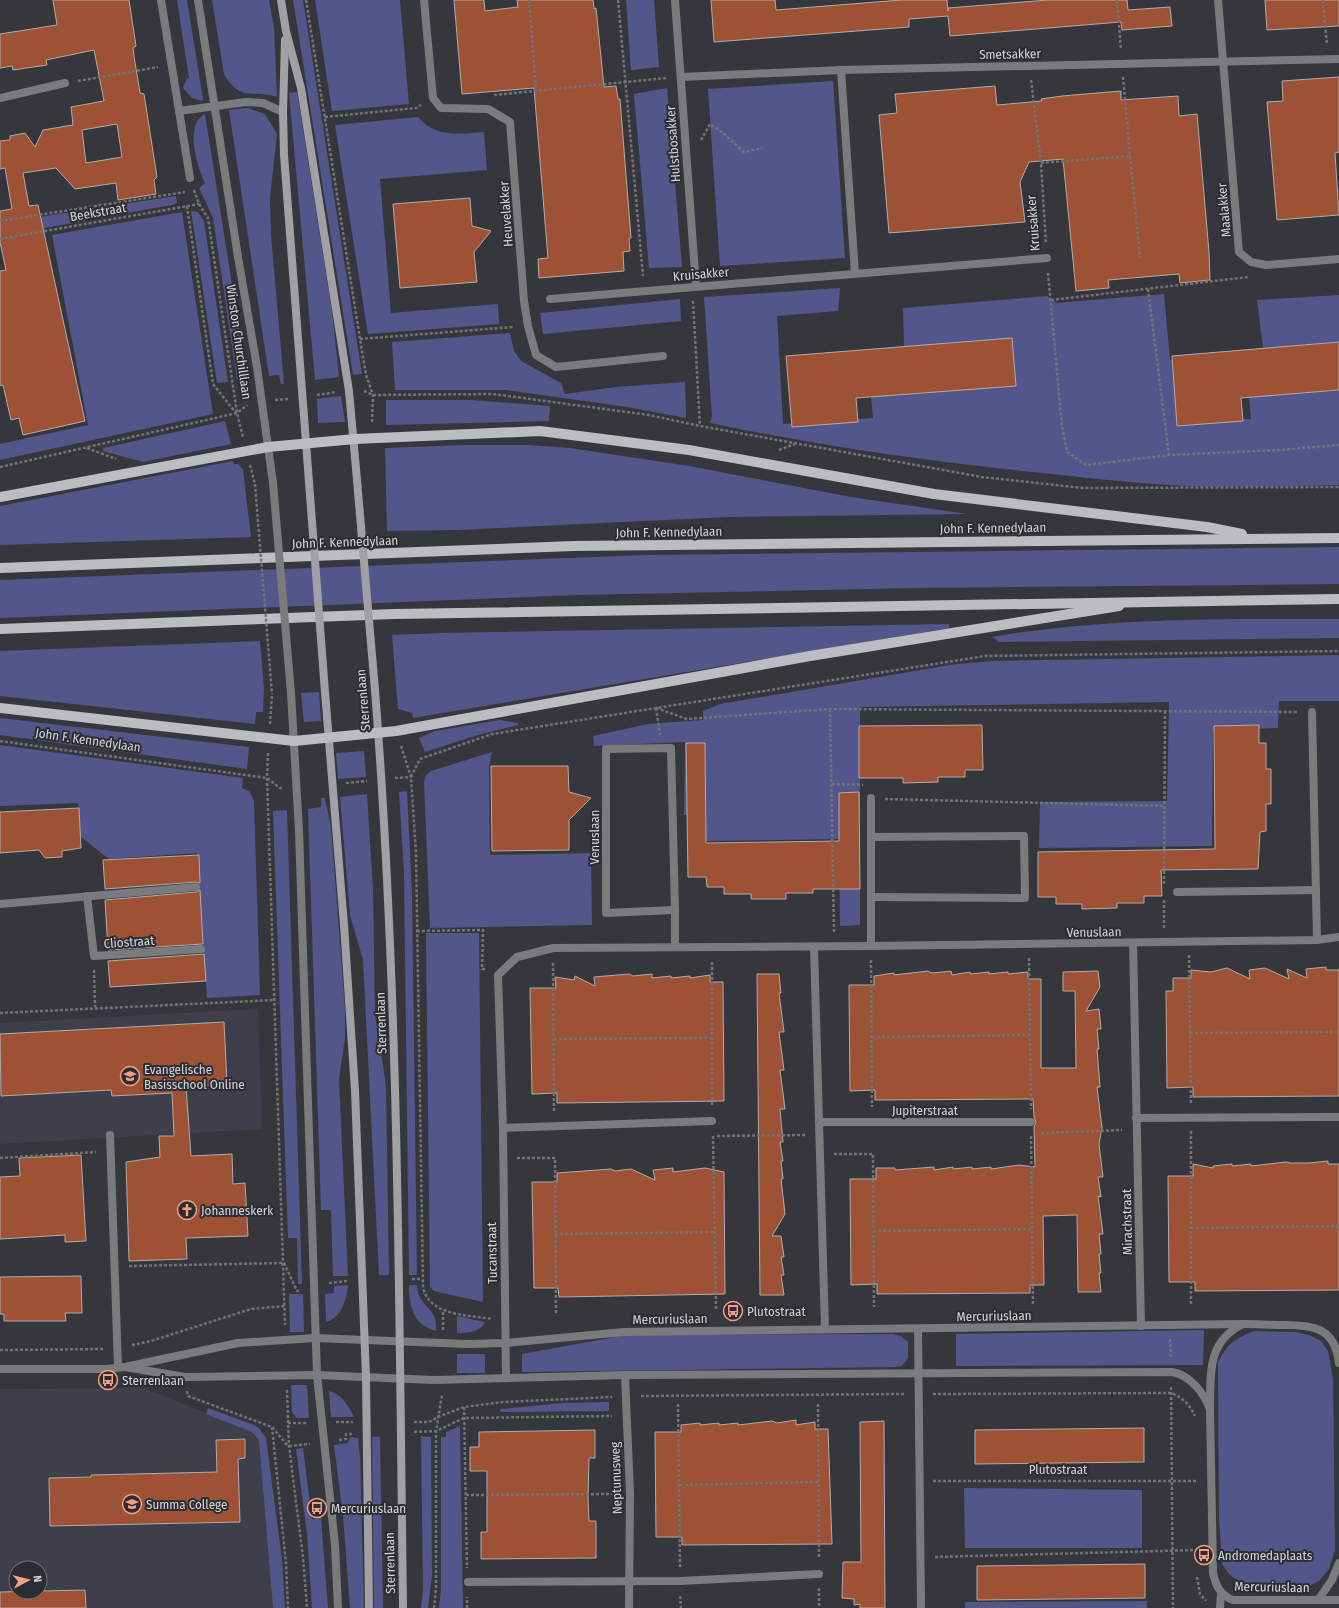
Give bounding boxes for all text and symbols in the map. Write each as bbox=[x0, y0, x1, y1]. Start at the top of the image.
street label: Smetsakker bbox=[979, 46, 1042, 62]
street label: Hulstbosakker bbox=[663, 105, 683, 183]
street label: Heuvelakker bbox=[496, 180, 516, 247]
street label: Maalakker bbox=[1214, 182, 1234, 238]
street label: Kruisakker bbox=[1024, 194, 1042, 252]
street label: Beekstraat bbox=[69, 200, 128, 224]
street label: Kruisakker bbox=[672, 264, 730, 284]
street label: Winston Churchilllaan bbox=[224, 284, 254, 400]
street label: John F. Kennedylaan bbox=[940, 520, 1046, 536]
street label: John F. Kennedylaan bbox=[616, 524, 722, 540]
street label: John F. Kennedylaan bbox=[292, 533, 398, 551]
street label: Sterrenlaan bbox=[353, 669, 373, 731]
street label: John F. Kennedylaan bbox=[34, 725, 142, 755]
street label: Venuslaan bbox=[587, 810, 602, 864]
street label: Venuslaan bbox=[1066, 924, 1122, 940]
street label: Cliostraat bbox=[103, 933, 156, 951]
street label: Sterrenlaan bbox=[372, 992, 390, 1054]
place label: Evangelische Basisschool Online bbox=[144, 1062, 245, 1092]
school or university icon: Evangelische Basisschool Online bbox=[119, 1065, 141, 1087]
street label: Jupiterstraat bbox=[892, 1103, 959, 1118]
street label: Mirachstraat bbox=[1119, 1188, 1135, 1255]
church icon: Johanneskerk bbox=[176, 1199, 198, 1221]
place label: Johanneskerk bbox=[201, 1203, 274, 1218]
street label: Tucanstraat bbox=[484, 1221, 500, 1284]
bus stop icon: Plutostraat bbox=[722, 1300, 744, 1322]
place label: Plutostraat bbox=[747, 1304, 806, 1319]
street label: Mercuriuslaan bbox=[956, 1308, 1032, 1324]
street label: Mercuriuslaan bbox=[632, 1311, 708, 1327]
bus stop icon: Sterrenlaan bbox=[97, 1369, 119, 1391]
place label: Sterrenlaan bbox=[122, 1373, 184, 1388]
street label: Neptunusweg bbox=[607, 1441, 625, 1514]
street label: Plutostraat bbox=[1029, 1462, 1088, 1477]
school or university icon: Summa College bbox=[121, 1493, 143, 1515]
place label: Summa College bbox=[146, 1497, 227, 1512]
bus stop icon: Mercuriuslaan bbox=[306, 1497, 328, 1519]
place label: Mercuriuslaan bbox=[331, 1501, 406, 1516]
street label: Sterrenlaan bbox=[382, 1532, 398, 1594]
bus stop icon: Andromedaplaats bbox=[1193, 1544, 1215, 1566]
place label: Andromedaplaats bbox=[1218, 1548, 1313, 1563]
north arrow bbox=[8, 1560, 48, 1600]
text: N bbox=[31, 1575, 44, 1583]
street label: Mercuriuslaan bbox=[1234, 1579, 1310, 1595]

